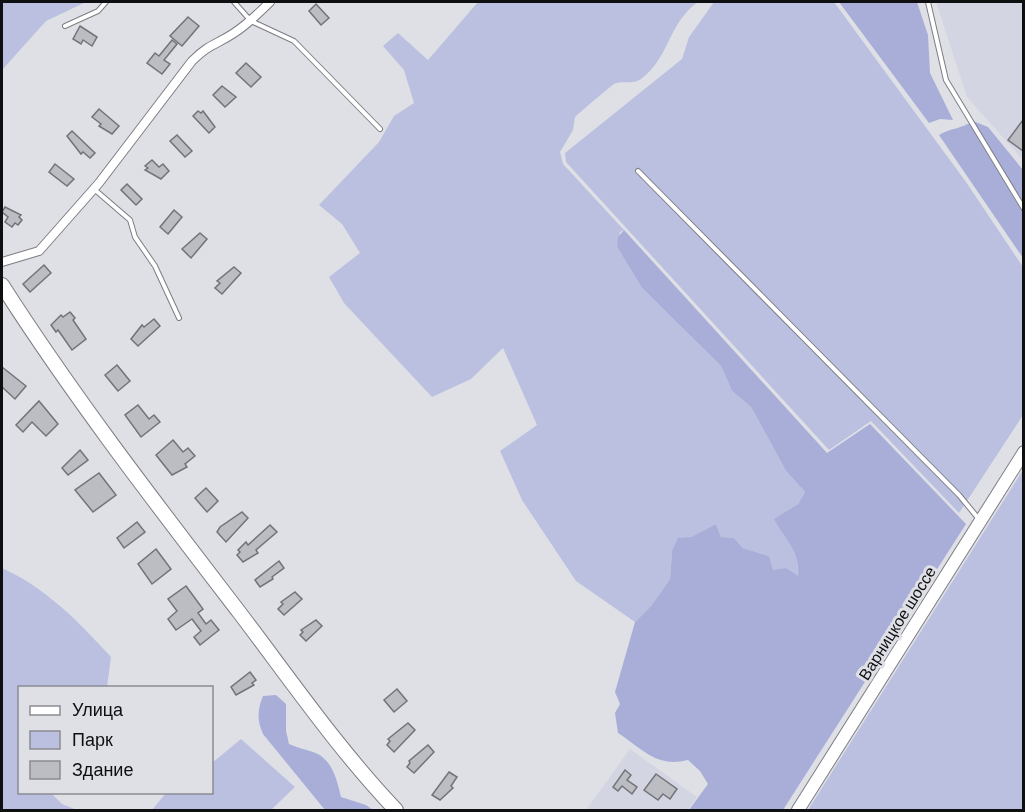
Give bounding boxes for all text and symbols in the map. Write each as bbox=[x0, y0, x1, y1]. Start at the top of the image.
street label: Варницкое шоссе bbox=[854, 562, 939, 683]
legend bbox=[18, 686, 213, 794]
text: Улица bbox=[72, 698, 124, 720]
text: Парк bbox=[72, 728, 113, 750]
text: Здание bbox=[72, 758, 133, 780]

